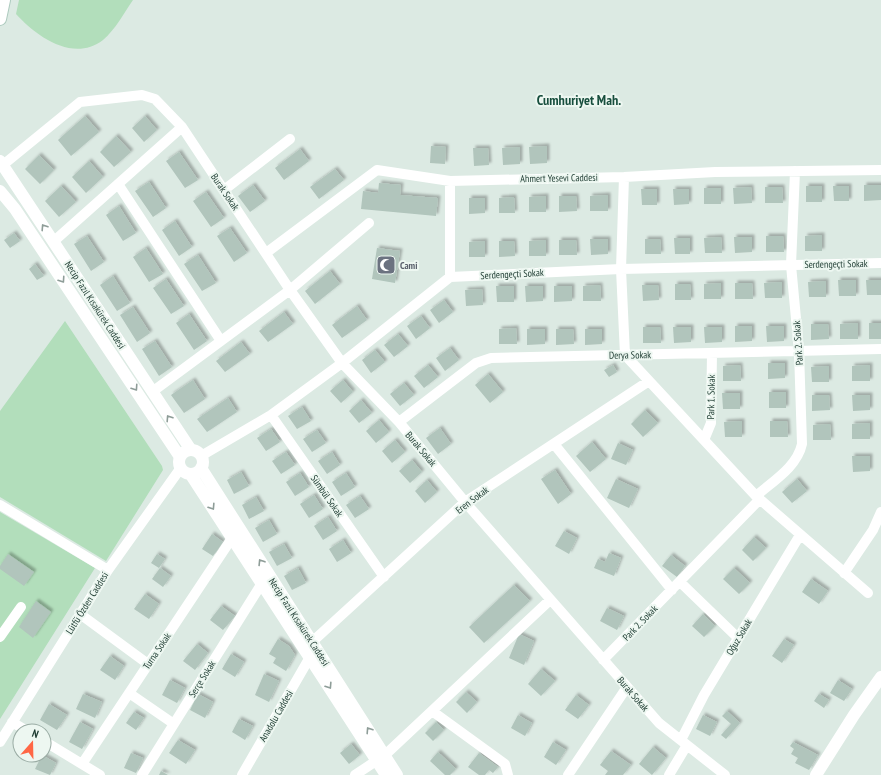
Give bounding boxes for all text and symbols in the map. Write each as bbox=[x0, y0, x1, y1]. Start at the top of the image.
district label: Cumhuriyet Mah. bbox=[537, 91, 621, 109]
street label: Burak Sokak bbox=[208, 171, 242, 213]
street label: Ahmert Yesevi Caddesi bbox=[520, 171, 598, 185]
one-way arrow bbox=[41, 224, 49, 231]
mosque icon: Cami bbox=[375, 254, 397, 276]
street label: Serdengeçti Sokak bbox=[804, 257, 868, 271]
street label: Necip Fazıl Kısakürek Caddesi bbox=[62, 259, 128, 351]
place label: Cami bbox=[400, 259, 418, 272]
street label: Serdengeçti Sokak bbox=[480, 266, 544, 282]
one-way arrow bbox=[58, 276, 65, 283]
street label: Park 2. Sokak bbox=[790, 320, 806, 366]
street label: Derya Sokak bbox=[609, 348, 651, 362]
street label: Park 1. Sokak bbox=[704, 374, 718, 420]
one-way arrow bbox=[130, 384, 137, 391]
one-way arrow bbox=[166, 415, 174, 422]
street label: Burak Sokak bbox=[403, 429, 440, 469]
street label: Sümbül Sokak bbox=[308, 472, 346, 520]
street label: Eren Sokak bbox=[453, 483, 491, 517]
one-way arrow bbox=[207, 503, 215, 510]
one-way arrow bbox=[258, 559, 266, 566]
street label: Lütfü Özden Caddesi bbox=[63, 569, 111, 637]
street label: Necip Fazıl Kısakürek Caddesi bbox=[266, 576, 332, 668]
street label: Park 2. Sokak bbox=[620, 602, 660, 644]
street label: Oğuz Sokak bbox=[723, 616, 755, 657]
street label: Turna Sokak bbox=[140, 630, 174, 672]
street label: Serçe Sokak bbox=[186, 658, 218, 700]
street label: Burak Sokak bbox=[614, 674, 652, 714]
one-way arrow bbox=[324, 682, 331, 689]
street label: Anadolu Caddesi bbox=[256, 688, 296, 744]
north arrow bbox=[12, 723, 52, 763]
text: N bbox=[30, 726, 41, 741]
one-way arrow bbox=[366, 727, 374, 734]

